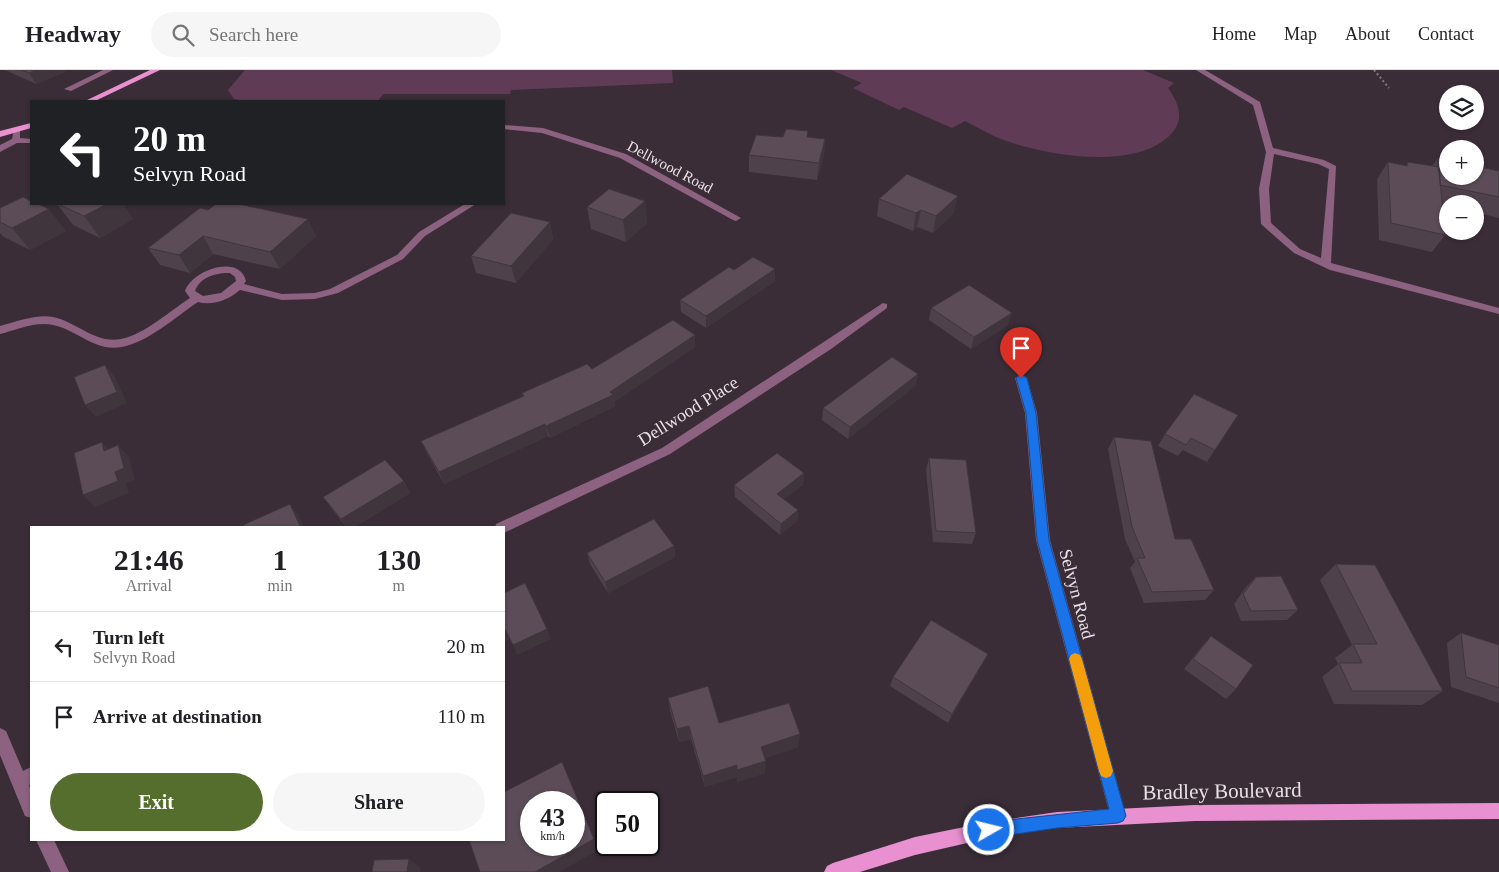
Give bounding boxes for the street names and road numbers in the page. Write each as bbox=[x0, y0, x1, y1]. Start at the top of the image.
street label: Dellwood Road bbox=[624, 138, 716, 196]
street label: Dellwood Place bbox=[634, 372, 742, 450]
street label: Selvyn Road bbox=[1055, 547, 1099, 641]
street label: Bradley Boulevard bbox=[1142, 778, 1302, 804]

